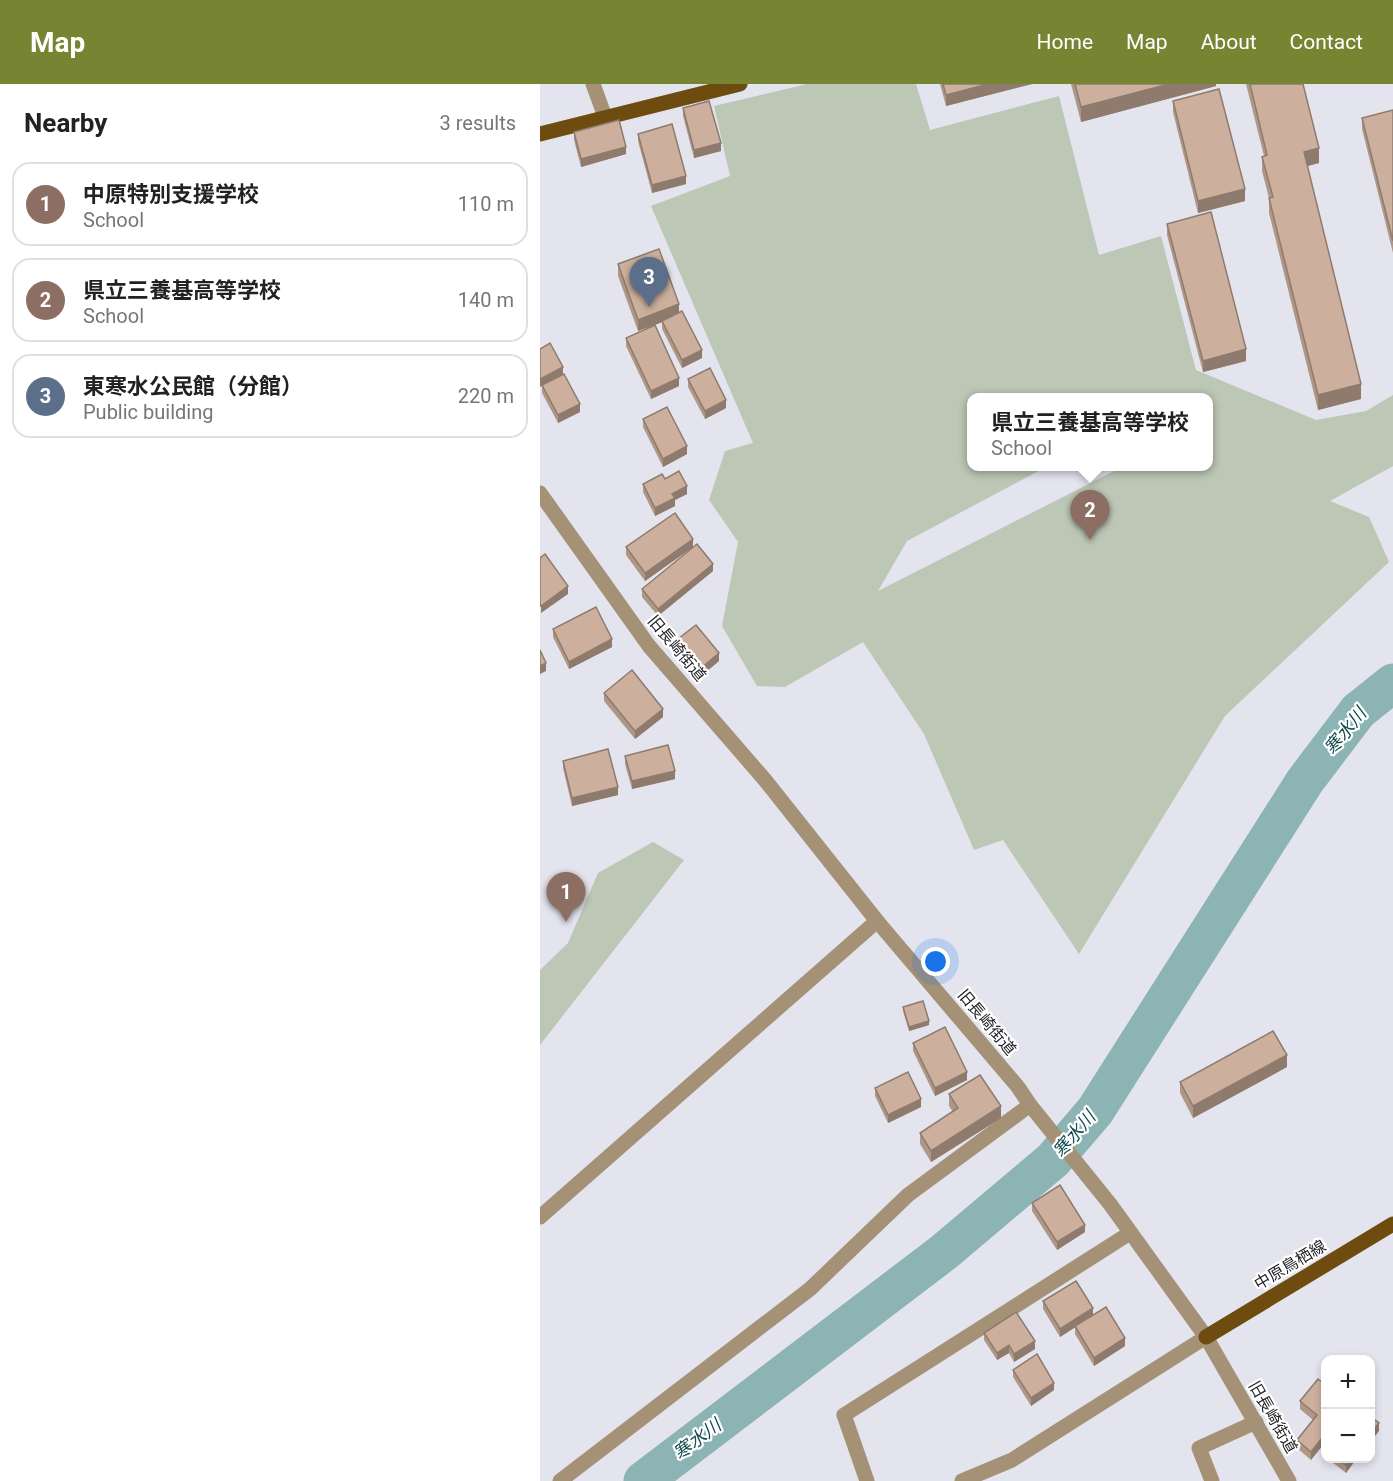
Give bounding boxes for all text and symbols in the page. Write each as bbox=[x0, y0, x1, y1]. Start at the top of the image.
text: Map bbox=[30, 26, 85, 59]
text: Home bbox=[1037, 30, 1093, 54]
text: Map bbox=[1126, 30, 1168, 54]
text: About bbox=[1201, 30, 1257, 54]
text: Contact bbox=[1290, 30, 1363, 54]
text: Nearby bbox=[24, 108, 107, 138]
text: 3 results bbox=[440, 111, 516, 135]
text: 中原特別支援学校 bbox=[83, 182, 259, 207]
text: 1 bbox=[40, 192, 51, 216]
text: 110 m bbox=[458, 192, 514, 216]
text: School bbox=[83, 208, 144, 232]
pin: 3 bbox=[630, 258, 668, 307]
text: 県立三養基高等学校 bbox=[83, 278, 281, 303]
text: 2 bbox=[40, 288, 51, 312]
text: 140 m bbox=[458, 288, 514, 312]
text: School bbox=[83, 304, 144, 328]
text: 東寒水公民館（分館） bbox=[83, 374, 303, 399]
text: 3 bbox=[40, 384, 51, 408]
text: 220 m bbox=[458, 384, 514, 408]
popup bbox=[967, 393, 1213, 471]
text: Public building bbox=[83, 400, 213, 424]
text: 県立三養基高等学校 bbox=[991, 410, 1189, 435]
text: School bbox=[991, 436, 1052, 460]
pin: 2 bbox=[1070, 490, 1110, 540]
street label: 旧長崎街道 bbox=[644, 611, 710, 685]
water label: 寒水川 bbox=[1320, 702, 1371, 759]
pin: 1 bbox=[546, 872, 586, 922]
your location bbox=[921, 947, 950, 976]
street label: 旧長崎街道 bbox=[954, 985, 1020, 1059]
water label: 寒水川 bbox=[1049, 1105, 1101, 1161]
street label: 中原鳥栖線 bbox=[1251, 1236, 1329, 1294]
map controls bbox=[1321, 1355, 1375, 1463]
button: + bbox=[1321, 1355, 1375, 1409]
street label: 旧長崎街道 bbox=[1245, 1378, 1301, 1456]
button: − bbox=[1321, 1409, 1375, 1463]
water label: 寒水川 bbox=[669, 1413, 726, 1464]

